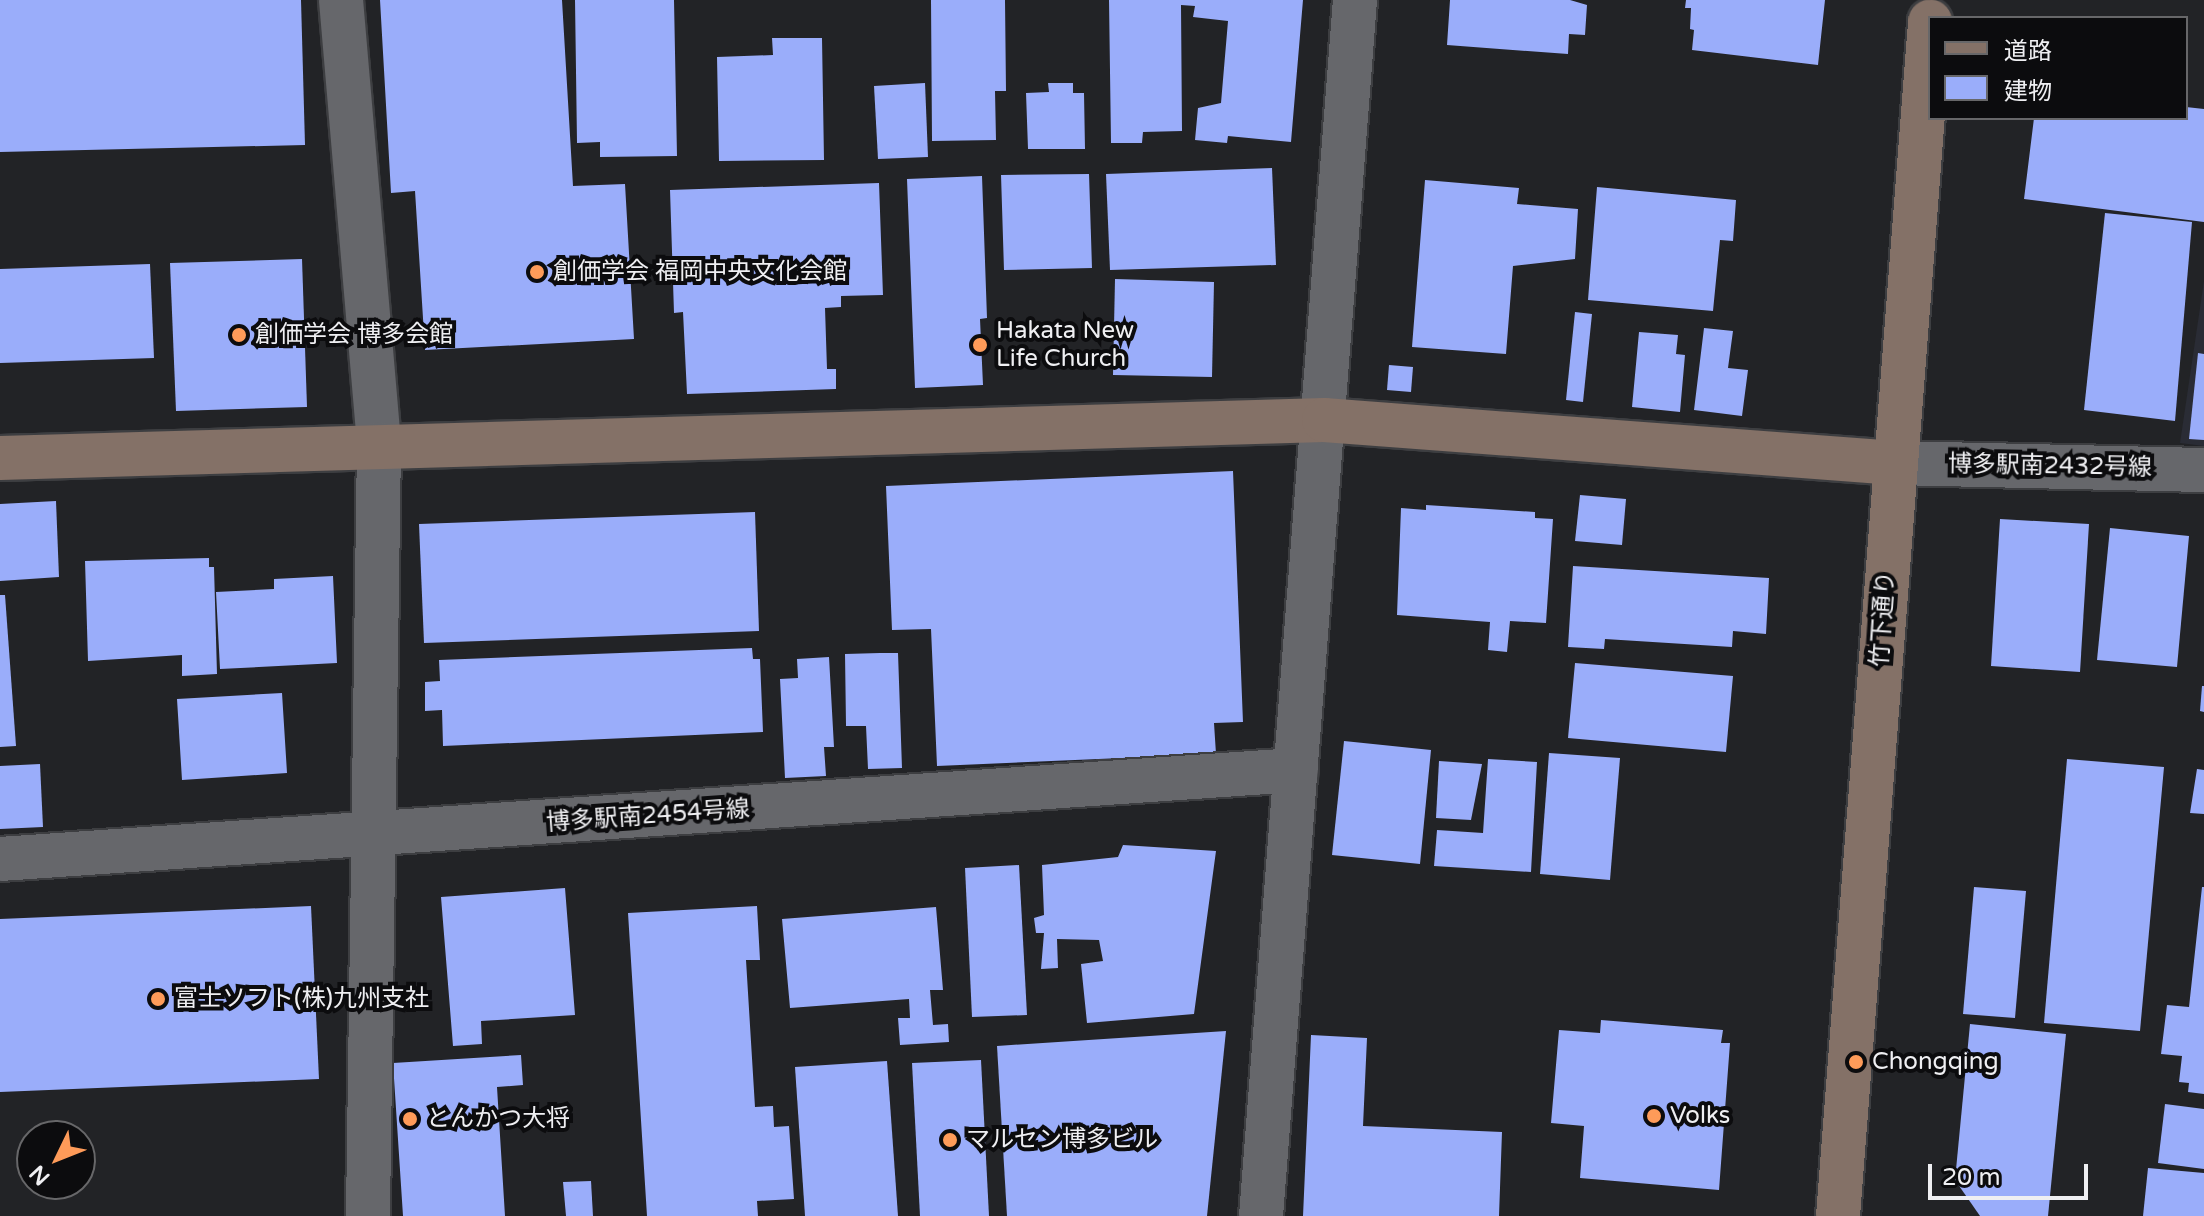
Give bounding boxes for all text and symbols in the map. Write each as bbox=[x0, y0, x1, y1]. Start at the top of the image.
legend bbox=[1928, 16, 2188, 120]
text: 道路 bbox=[2004, 37, 2052, 66]
text: 建物 bbox=[2004, 77, 2052, 106]
place label: 創価学会 福岡中央文化会館 bbox=[553, 258, 847, 286]
marker: 創価学会 福岡中央文化会館 bbox=[528, 263, 546, 281]
place label: Hakata New Life Church bbox=[996, 317, 1134, 373]
place label: 創価学会 博多会館 bbox=[255, 321, 453, 349]
marker: 創価学会 博多会館 bbox=[230, 326, 248, 344]
marker: Hakata New Life Church bbox=[971, 336, 989, 354]
street label: 博多駅南2432号線 bbox=[1948, 450, 2152, 482]
street label: 竹下通り bbox=[1865, 570, 1901, 668]
street label: 博多駅南2454号線 bbox=[545, 795, 751, 837]
place label: 富士ソフト(株)九州支社 bbox=[174, 985, 429, 1013]
marker: 富士ソフト(株)九州支社 bbox=[149, 990, 167, 1008]
place label: Chongqing bbox=[1872, 1048, 1999, 1076]
marker: Chongqing bbox=[1847, 1053, 1865, 1071]
place label: Volks bbox=[1670, 1102, 1730, 1130]
place label: とんかつ大将 bbox=[426, 1105, 570, 1133]
marker: Volks bbox=[1645, 1107, 1663, 1125]
marker: とんかつ大将 bbox=[401, 1110, 419, 1128]
north arrow bbox=[16, 1120, 96, 1200]
place label: マルセン博多ビル bbox=[966, 1126, 1158, 1154]
marker: マルセン博多ビル bbox=[941, 1131, 959, 1149]
scale bar bbox=[1932, 1148, 2092, 1198]
text: N bbox=[24, 1160, 55, 1190]
text: 20 m bbox=[1942, 1163, 2000, 1192]

